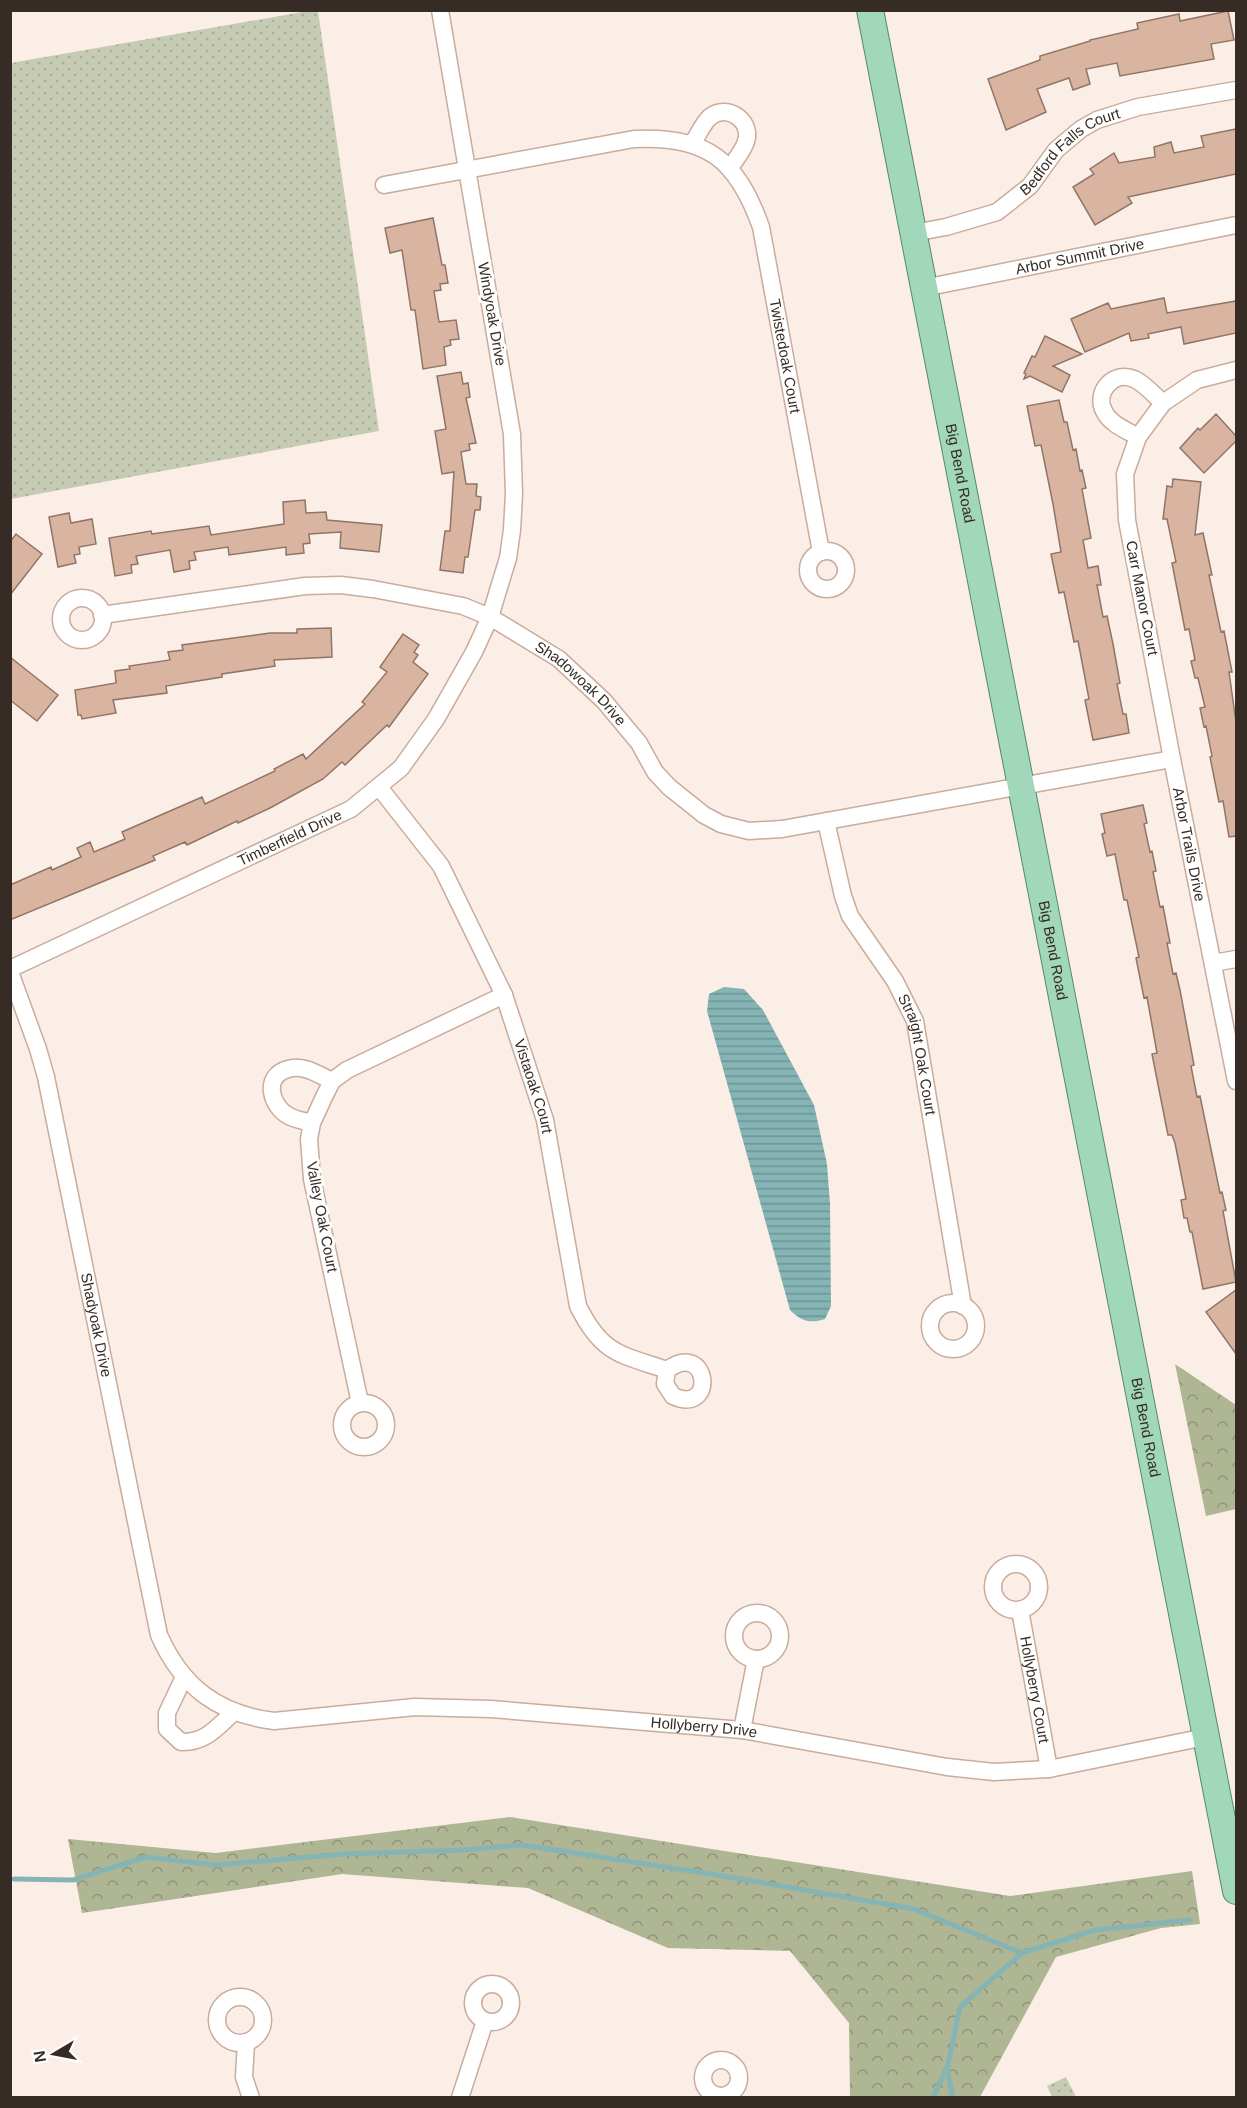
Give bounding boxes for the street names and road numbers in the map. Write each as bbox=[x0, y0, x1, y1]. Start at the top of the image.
street label: Bedford Falls Court bbox=[1016, 104, 1123, 199]
street label: Arbor Summit Drive bbox=[1014, 235, 1146, 277]
street label: Windyoak Drive bbox=[475, 261, 510, 367]
street label: Twistedoak Court bbox=[766, 298, 804, 415]
street label: Big Bend Road bbox=[943, 422, 979, 524]
street label: Carr Manor Court bbox=[1123, 539, 1162, 658]
street label: Shadowoak Drive bbox=[532, 637, 630, 729]
street label: Arbor Trails Drive bbox=[1170, 786, 1209, 903]
street label: Timberfield Drive bbox=[235, 806, 344, 869]
street label: Big Bend Road bbox=[1035, 899, 1071, 1001]
street label: Straight Oak Court bbox=[895, 991, 940, 1117]
street label: Vistaoak Court bbox=[511, 1037, 556, 1136]
street label: Valley Oak Court bbox=[303, 1160, 342, 1274]
street label: Shadyoak Drive bbox=[78, 1271, 116, 1378]
street label: Big Bend Road bbox=[1128, 1376, 1164, 1479]
street label: Hollyberry Court bbox=[1017, 1635, 1053, 1745]
street label: Hollyberry Drive bbox=[650, 1713, 759, 1741]

